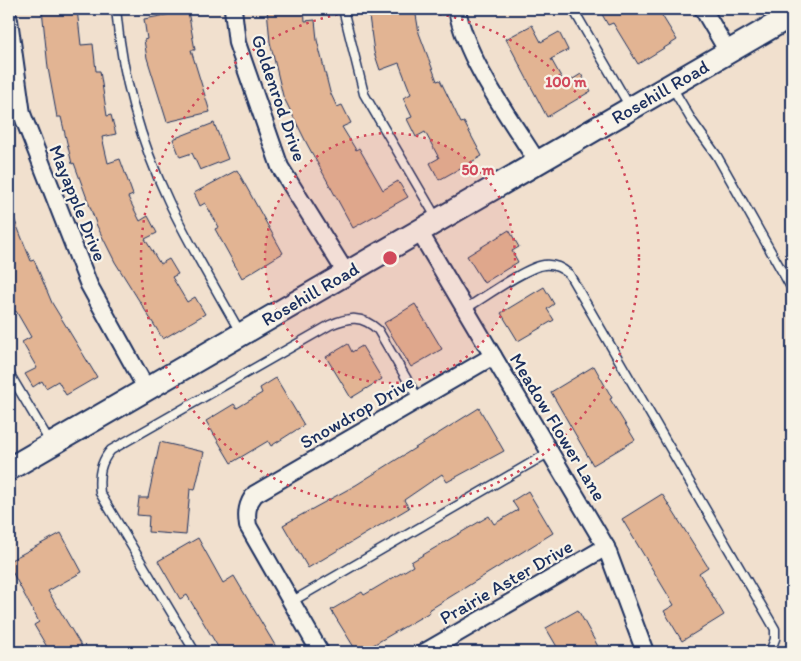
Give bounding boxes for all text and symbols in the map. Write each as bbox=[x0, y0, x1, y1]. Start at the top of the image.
street label: Goldenrod Drive bbox=[247, 32, 311, 164]
street label: Rosehill Road bbox=[607, 55, 713, 129]
text: 100 m bbox=[545, 73, 587, 91]
street label: Mayapple Drive bbox=[44, 141, 112, 265]
text: 50 m bbox=[461, 161, 495, 179]
centre of rings bbox=[381, 249, 399, 267]
street label: Rosehill Road bbox=[257, 257, 363, 331]
street label: Meadow Flower Lane bbox=[505, 349, 611, 505]
street label: Snowdrop Drive bbox=[296, 370, 418, 454]
street label: Prairie Aster Drive bbox=[435, 535, 577, 629]

